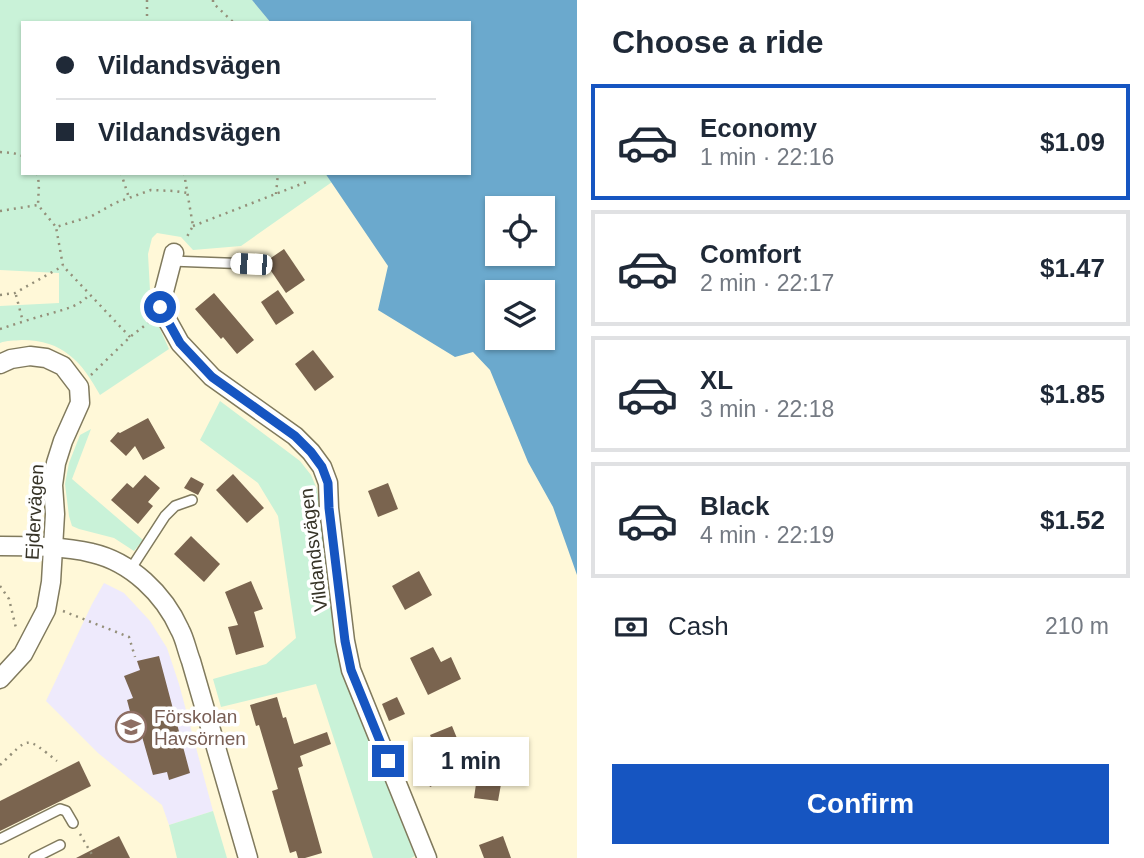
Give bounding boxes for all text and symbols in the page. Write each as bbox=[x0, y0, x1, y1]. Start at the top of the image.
text: Choose a ride bbox=[612, 24, 824, 60]
text: Vildandsvägen bbox=[98, 50, 281, 80]
icon: car bbox=[616, 111, 679, 174]
text: Economy bbox=[700, 113, 817, 143]
text: Vildandsvägen bbox=[98, 117, 281, 147]
text: $1.09 bbox=[1040, 127, 1105, 157]
text: 1 min · 22:16 bbox=[700, 144, 834, 170]
map controls bbox=[485, 196, 555, 350]
button: locate bbox=[485, 196, 555, 266]
icon: car bbox=[616, 237, 679, 300]
text: Comfort bbox=[700, 239, 801, 269]
car bbox=[230, 252, 273, 276]
text: $1.47 bbox=[1040, 253, 1105, 283]
text: 2 min · 22:17 bbox=[700, 270, 834, 296]
button: layers bbox=[485, 280, 555, 350]
route start bbox=[144, 291, 176, 323]
icon: car bbox=[616, 363, 679, 426]
text: XL bbox=[700, 365, 733, 395]
text: $1.85 bbox=[1040, 379, 1105, 409]
text: 3 min · 22:18 bbox=[700, 396, 834, 422]
street label: Ejdervägen bbox=[21, 463, 48, 561]
street label: Vildandsvägen bbox=[295, 487, 331, 613]
icon: car bbox=[616, 489, 679, 552]
text: Black bbox=[700, 491, 769, 521]
text: $1.52 bbox=[1040, 505, 1105, 535]
text: 4 min · 22:19 bbox=[700, 522, 834, 548]
icon: cash bbox=[612, 608, 650, 646]
text: Cash bbox=[668, 611, 729, 641]
text: 210 m bbox=[1045, 613, 1109, 639]
place label: Förskolan Havsörnen bbox=[154, 706, 246, 749]
school or university icon: Förskolan Havsörnen bbox=[114, 710, 148, 744]
callout: 1 min bbox=[412, 736, 528, 786]
route end bbox=[372, 745, 404, 777]
text: 1 min bbox=[441, 748, 501, 774]
button: Confirm bbox=[612, 764, 1109, 844]

